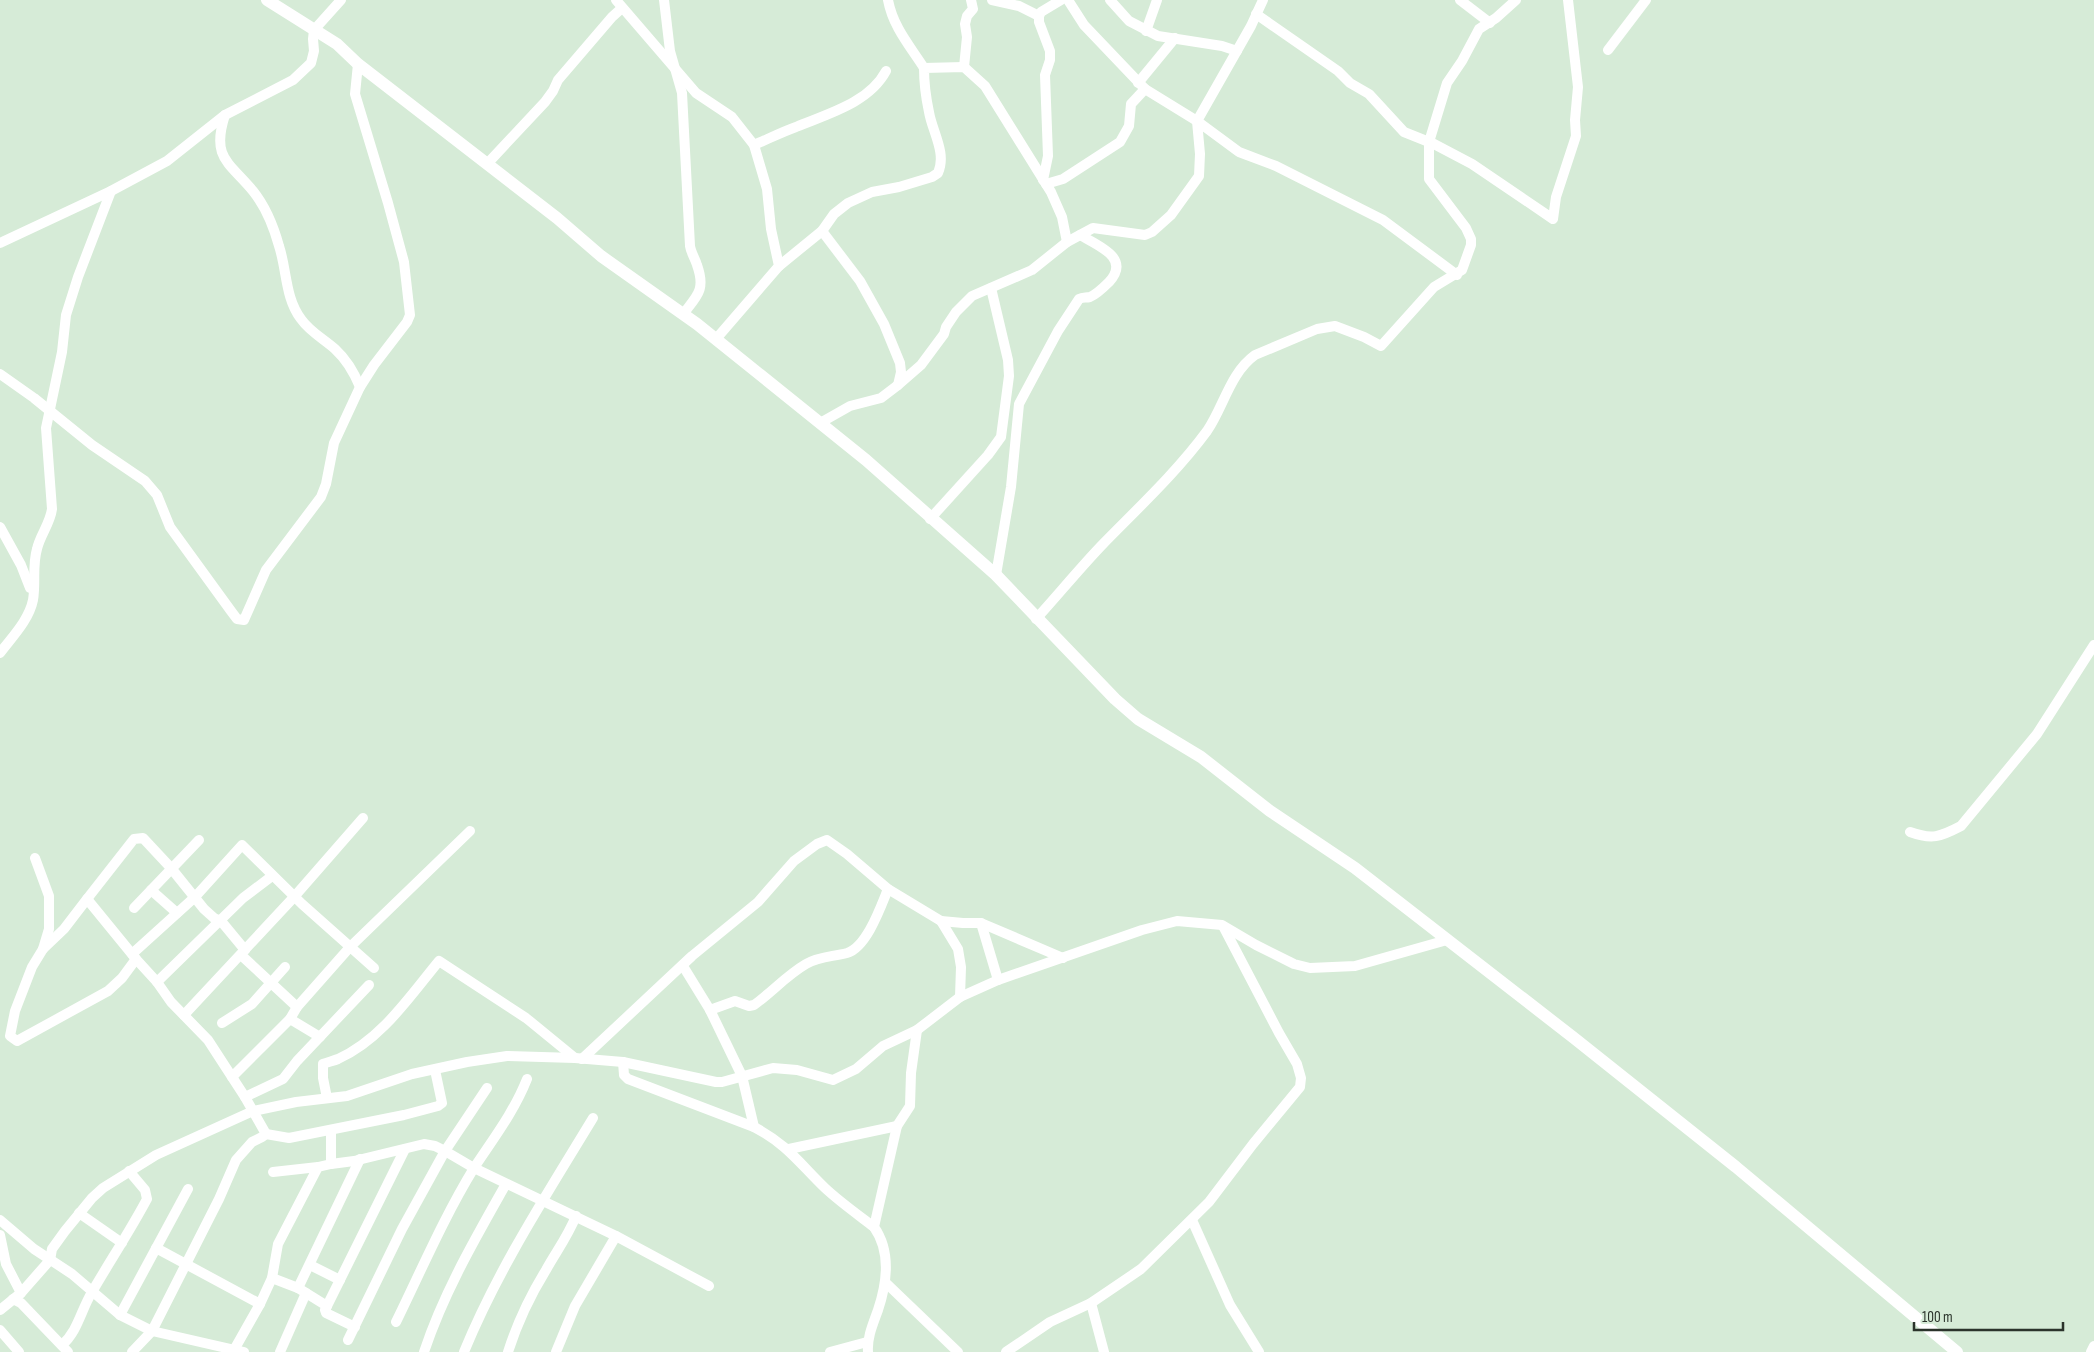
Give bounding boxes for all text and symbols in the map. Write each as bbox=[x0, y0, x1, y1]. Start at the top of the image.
scale bar bbox=[1914, 1300, 2063, 1332]
text: 100 m bbox=[1922, 1308, 1953, 1327]

